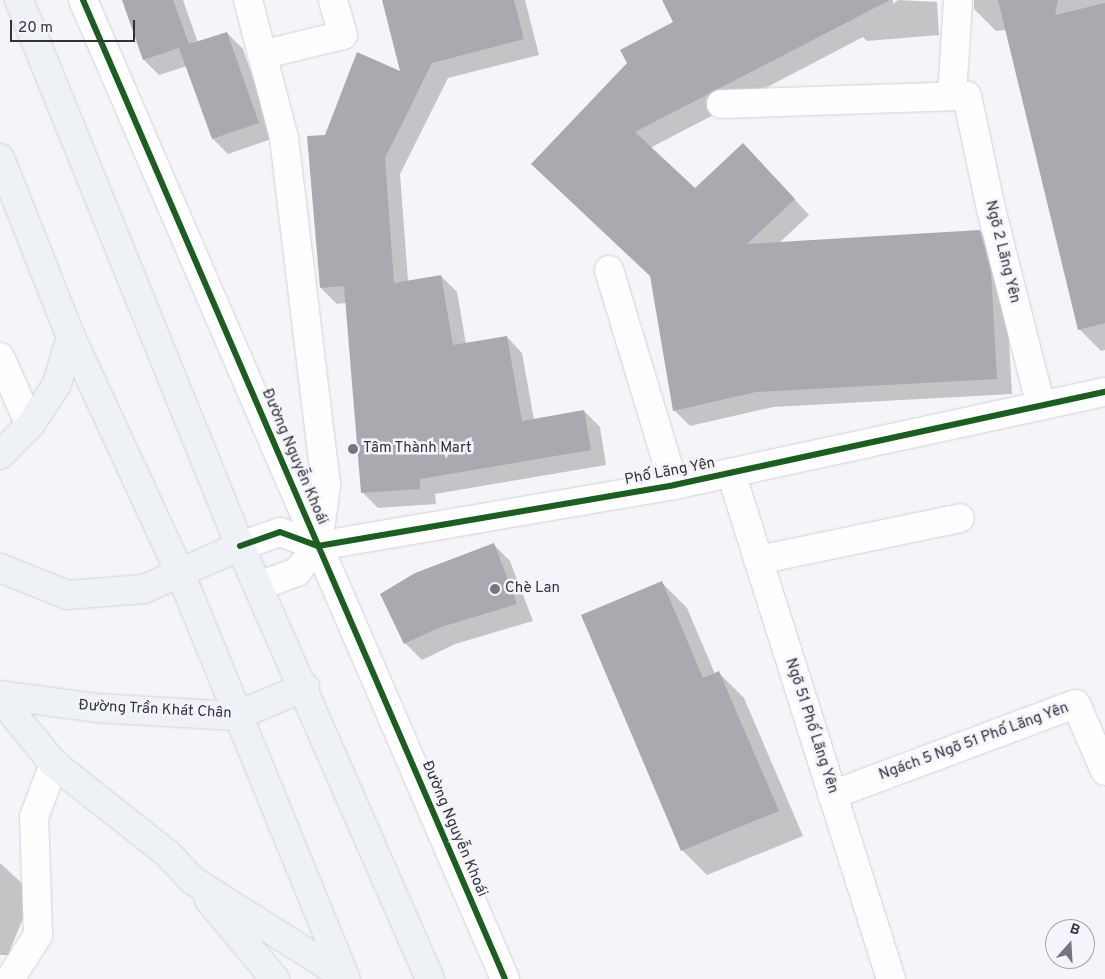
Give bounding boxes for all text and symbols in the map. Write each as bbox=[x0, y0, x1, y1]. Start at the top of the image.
scale bar bbox=[12, 10, 138, 42]
text: 20 m bbox=[18, 19, 53, 38]
street label: Ngõ 2 Lãng Yên bbox=[980, 198, 1024, 306]
street label: Đường Nguyễn Khoái bbox=[257, 386, 331, 528]
place label: Tâm Thành Mart bbox=[363, 440, 472, 458]
marker: Tâm Thành Mart bbox=[347, 443, 359, 455]
street label: Phố Lãng Yên bbox=[623, 454, 717, 490]
place label: Chè Lan bbox=[505, 580, 560, 598]
marker: Chè Lan bbox=[489, 583, 501, 595]
street label: Ngõ 51 Phố Lãng Yên bbox=[781, 656, 841, 796]
street label: Đường Trần Khát Chân bbox=[78, 697, 232, 723]
street label: Ngách 5 Ngõ 51 Phố Lãng Yên bbox=[876, 699, 1072, 785]
street label: Đường Nguyễn Khoái bbox=[417, 758, 491, 900]
north arrow bbox=[1045, 919, 1095, 969]
text: B bbox=[1067, 921, 1082, 940]

